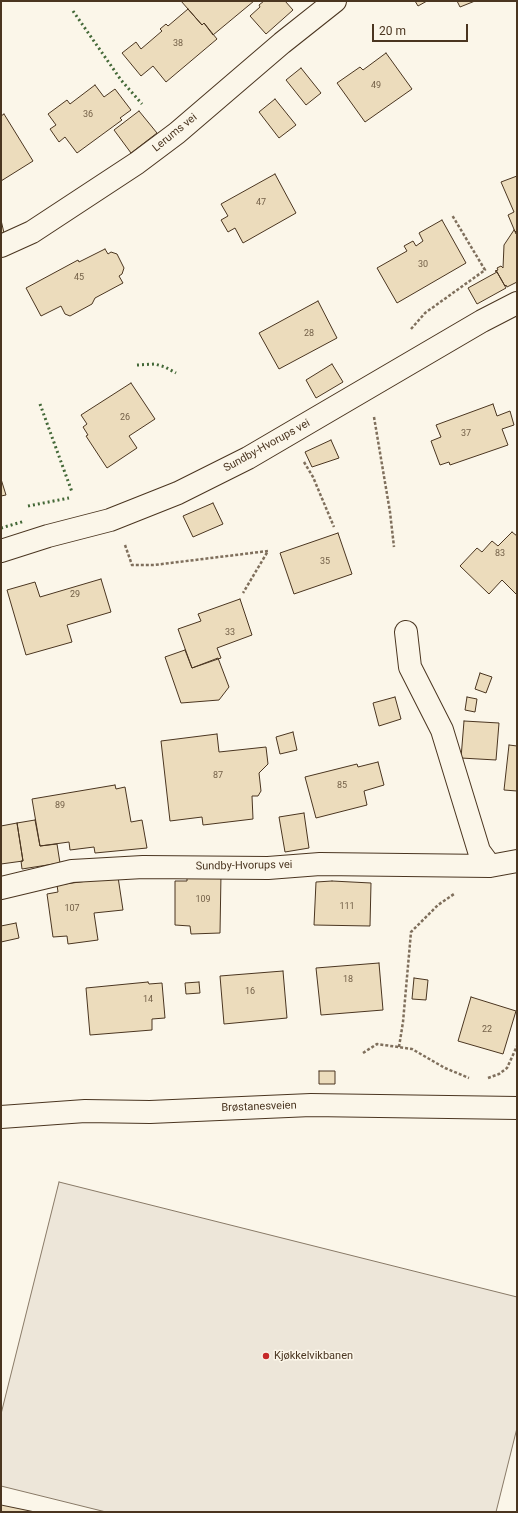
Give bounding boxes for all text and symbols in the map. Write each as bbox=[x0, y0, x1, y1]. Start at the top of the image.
scale bar bbox=[374, 16, 470, 42]
text: 20 m bbox=[379, 24, 406, 38]
house number: 38 bbox=[173, 39, 183, 49]
house number: 49 bbox=[371, 81, 381, 91]
house number: 36 bbox=[83, 110, 93, 120]
street label: Lerums vei bbox=[150, 111, 200, 155]
house number: 47 bbox=[256, 198, 266, 208]
house number: 30 bbox=[418, 260, 428, 270]
house number: 45 bbox=[74, 273, 84, 283]
house number: 28 bbox=[304, 329, 314, 339]
house number: 26 bbox=[120, 413, 130, 423]
street label: Sundby-Hvorups vei bbox=[221, 417, 313, 475]
house number: 37 bbox=[461, 429, 471, 439]
house number: 83 bbox=[495, 549, 505, 559]
house number: 35 bbox=[320, 557, 330, 567]
house number: 29 bbox=[70, 590, 80, 600]
house number: 33 bbox=[225, 628, 235, 638]
house number: 87 bbox=[213, 771, 223, 781]
house number: 85 bbox=[337, 781, 347, 791]
house number: 89 bbox=[55, 801, 65, 811]
street label: Sundby-Hvorups vei bbox=[196, 859, 292, 873]
house number: 109 bbox=[195, 895, 211, 905]
house number: 111 bbox=[339, 902, 355, 912]
house number: 107 bbox=[64, 904, 80, 914]
house number: 18 bbox=[343, 975, 353, 985]
house number: 16 bbox=[245, 987, 255, 997]
house number: 14 bbox=[143, 995, 153, 1005]
house number: 22 bbox=[482, 1025, 492, 1035]
street label: Brøstanesveien bbox=[221, 1099, 297, 1115]
place label: Kjøkkelvikbanen bbox=[274, 1349, 353, 1363]
marker: Kjøkkelvikbanen bbox=[261, 1351, 271, 1361]

